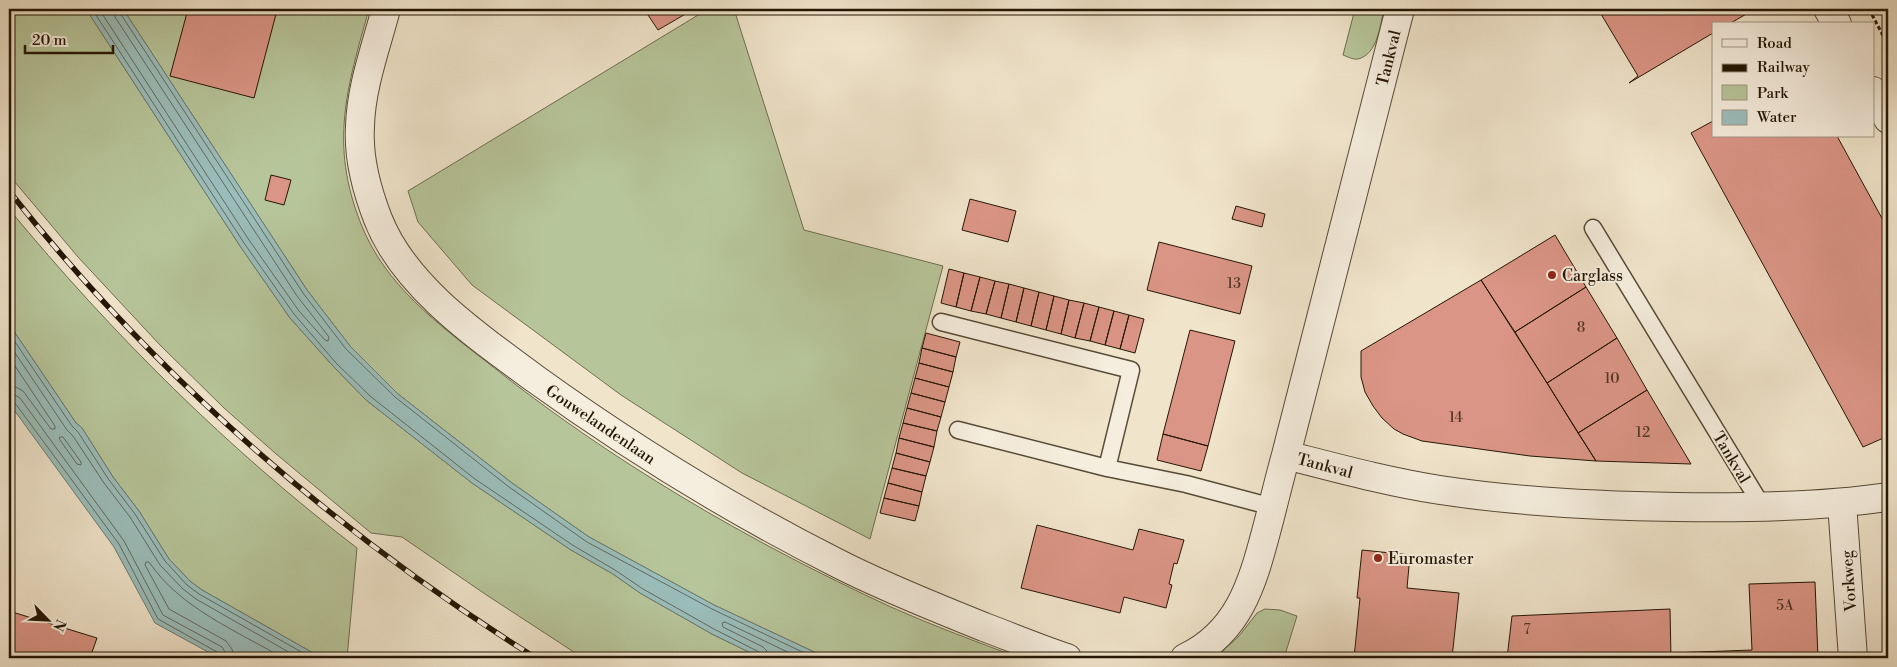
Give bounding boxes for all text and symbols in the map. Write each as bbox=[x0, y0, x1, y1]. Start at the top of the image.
scale bar bbox=[25, 22, 112, 54]
legend bbox=[1712, 22, 1874, 138]
street label: Tankval bbox=[1372, 28, 1406, 88]
text: 20 m bbox=[32, 31, 67, 50]
text: Road bbox=[1757, 34, 1792, 53]
text: Railway bbox=[1757, 58, 1811, 77]
text: Park bbox=[1757, 84, 1789, 103]
text: Water bbox=[1756, 108, 1797, 127]
place label: Carglass bbox=[1562, 266, 1623, 286]
marker: Carglass bbox=[1546, 269, 1558, 281]
house number: 13 bbox=[1227, 275, 1241, 293]
house number: 8 bbox=[1577, 319, 1585, 337]
house number: 10 bbox=[1605, 370, 1619, 388]
street label: Gouwelandenlaan bbox=[542, 381, 660, 469]
house number: 14 bbox=[1449, 409, 1463, 427]
house number: 12 bbox=[1636, 424, 1650, 442]
street label: Tankval bbox=[1708, 428, 1755, 487]
street label: Tankval bbox=[1295, 449, 1355, 483]
place label: Euromaster bbox=[1388, 549, 1474, 569]
street label: Vorkweg bbox=[1837, 549, 1861, 613]
marker: Euromaster bbox=[1372, 552, 1384, 564]
north arrow bbox=[22, 594, 72, 644]
house number: 5A bbox=[1776, 597, 1794, 615]
text: N bbox=[48, 616, 69, 634]
house number: 7 bbox=[1523, 621, 1531, 639]

